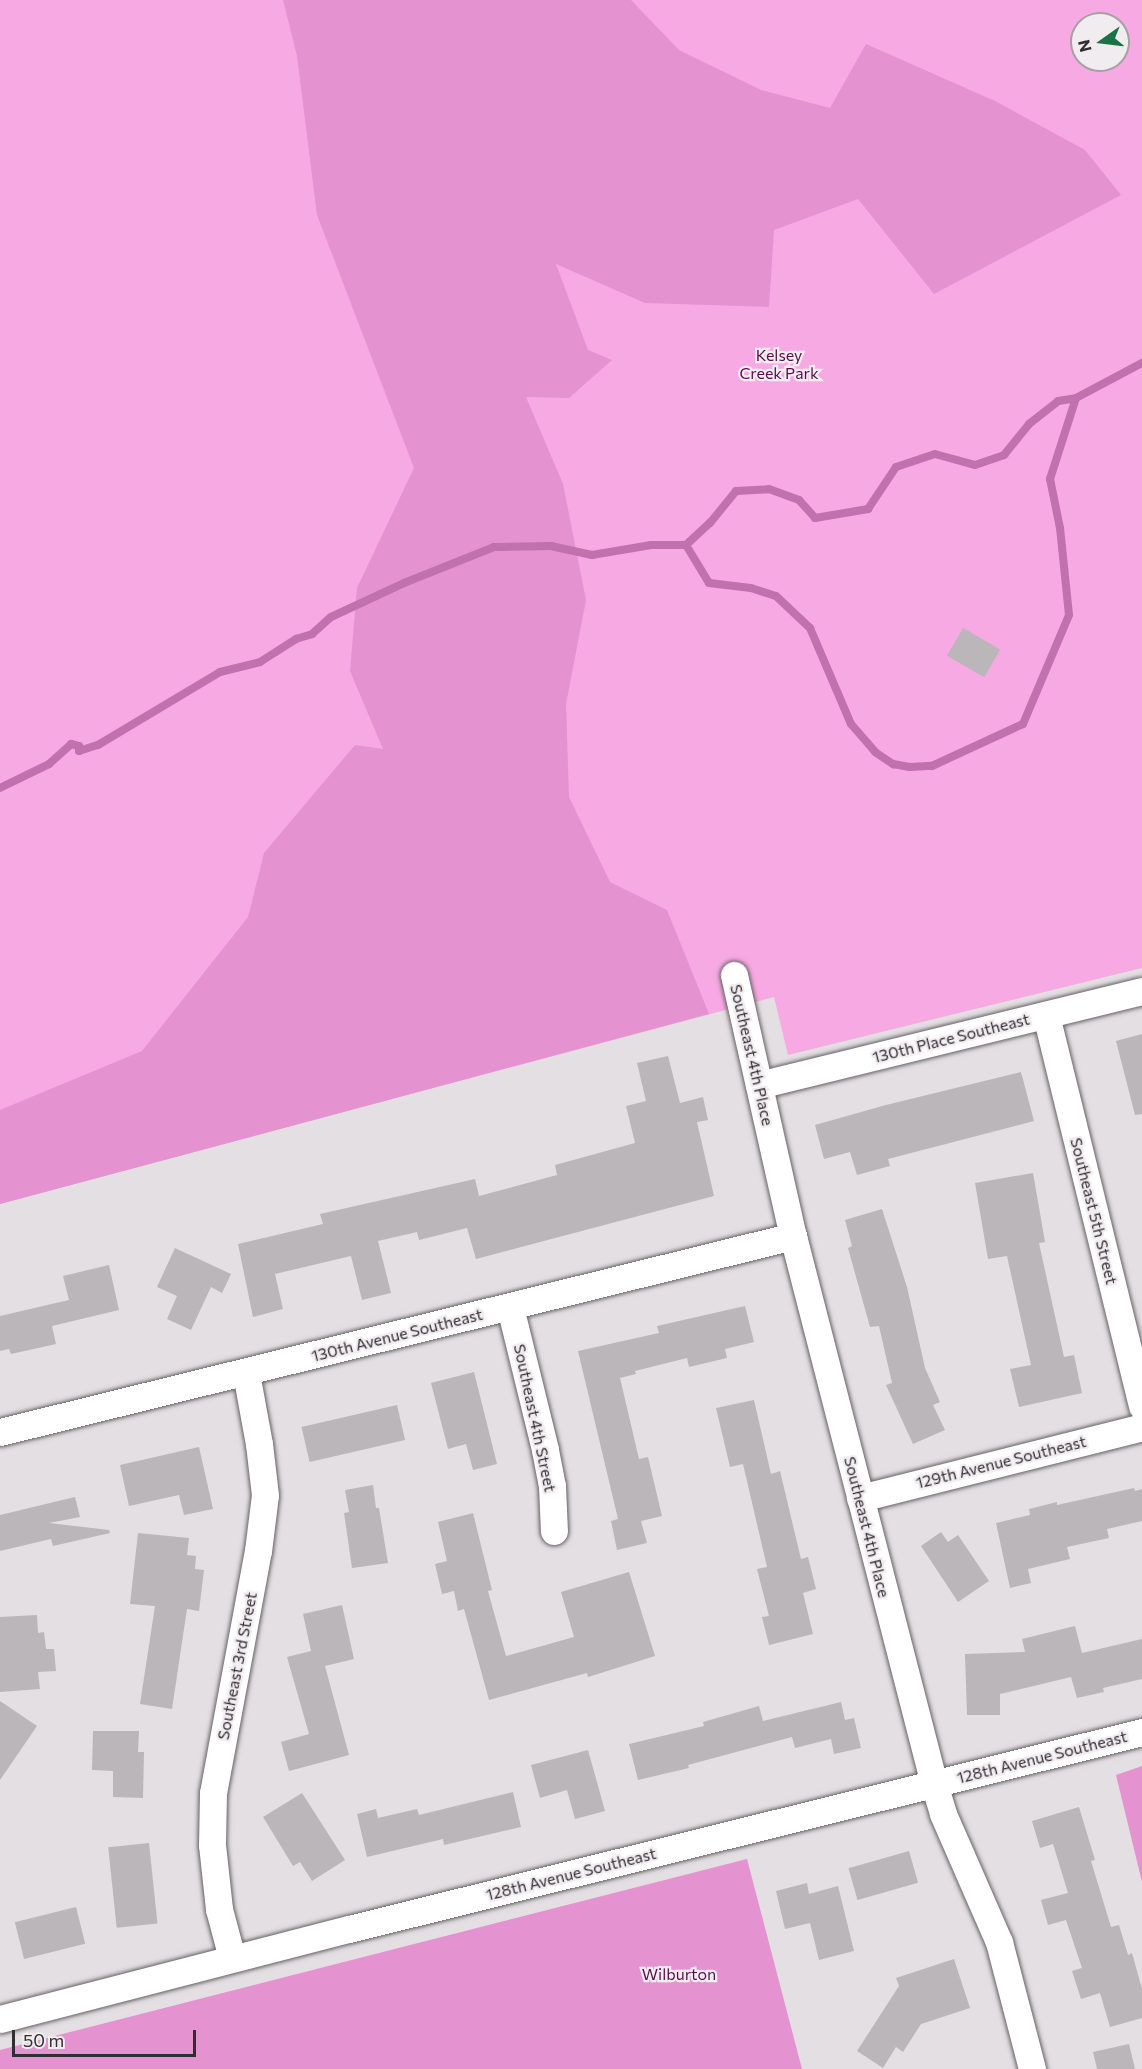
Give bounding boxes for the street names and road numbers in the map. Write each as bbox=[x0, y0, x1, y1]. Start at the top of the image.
street label: Southeast 4th Place bbox=[726, 982, 778, 1128]
street label: 130th Place Southeast bbox=[870, 1009, 1032, 1067]
street label: Southeast 5th Street bbox=[1066, 1136, 1122, 1286]
street label: 130th Avenue Southeast bbox=[309, 1304, 485, 1366]
street label: Southeast 4th Street bbox=[510, 1342, 560, 1494]
street label: 129th Avenue Southeast bbox=[914, 1432, 1088, 1492]
street label: Southeast 4th Place bbox=[840, 1455, 894, 1599]
street label: Southeast 3rd Street bbox=[213, 1591, 261, 1741]
street label: 128th Avenue Southeast bbox=[955, 1727, 1129, 1787]
street label: 128th Avenue Southeast bbox=[484, 1844, 658, 1904]

